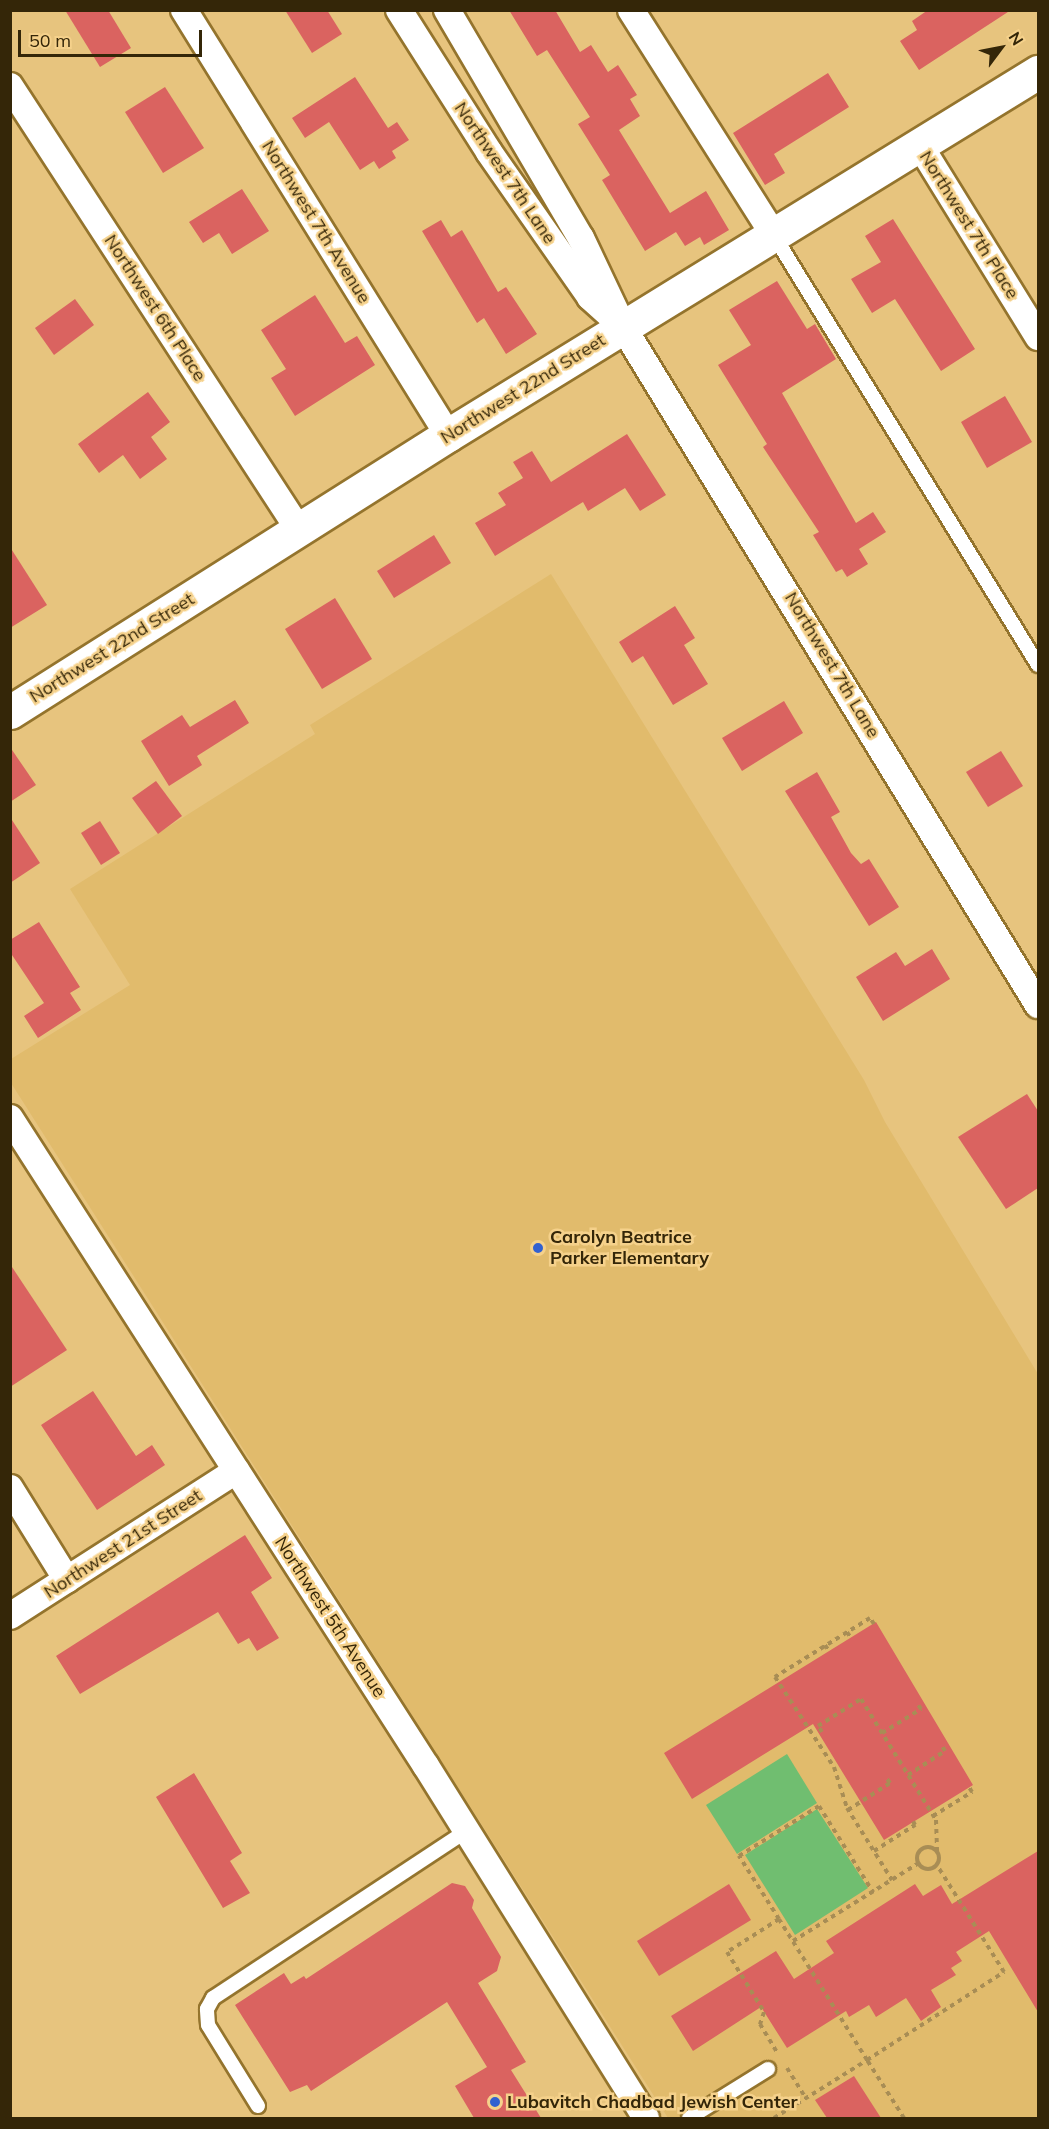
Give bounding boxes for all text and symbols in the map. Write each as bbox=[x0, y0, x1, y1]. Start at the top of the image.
scale bar bbox=[21, 18, 206, 56]
north arrow bbox=[971, 18, 1031, 78]
text: N bbox=[1005, 28, 1028, 49]
text: 50 m bbox=[29, 29, 71, 52]
street label: Northwest 7th Lane bbox=[450, 98, 560, 248]
street label: Northwest 7th Avenue bbox=[257, 137, 375, 307]
street label: Northwest 7th Place bbox=[915, 147, 1023, 303]
street label: Northwest 6th Place bbox=[100, 231, 210, 385]
street label: Northwest 22nd Street bbox=[437, 329, 609, 449]
street label: Northwest 22nd Street bbox=[26, 588, 198, 708]
street label: Northwest 7th Lane bbox=[780, 588, 884, 742]
place label: Carolyn Beatrice Parker Elementary bbox=[550, 1227, 709, 1270]
marker: Carolyn Beatrice Parker Elementary bbox=[531, 1241, 545, 1255]
street label: Northwest 21st Street bbox=[40, 1485, 206, 1603]
street label: Northwest 5th Avenue bbox=[270, 1532, 390, 1702]
place label: Lubavitch Chadbad Jewish Center bbox=[507, 2091, 798, 2113]
marker: Lubavitch Chadbad Jewish Center bbox=[488, 2095, 502, 2109]

